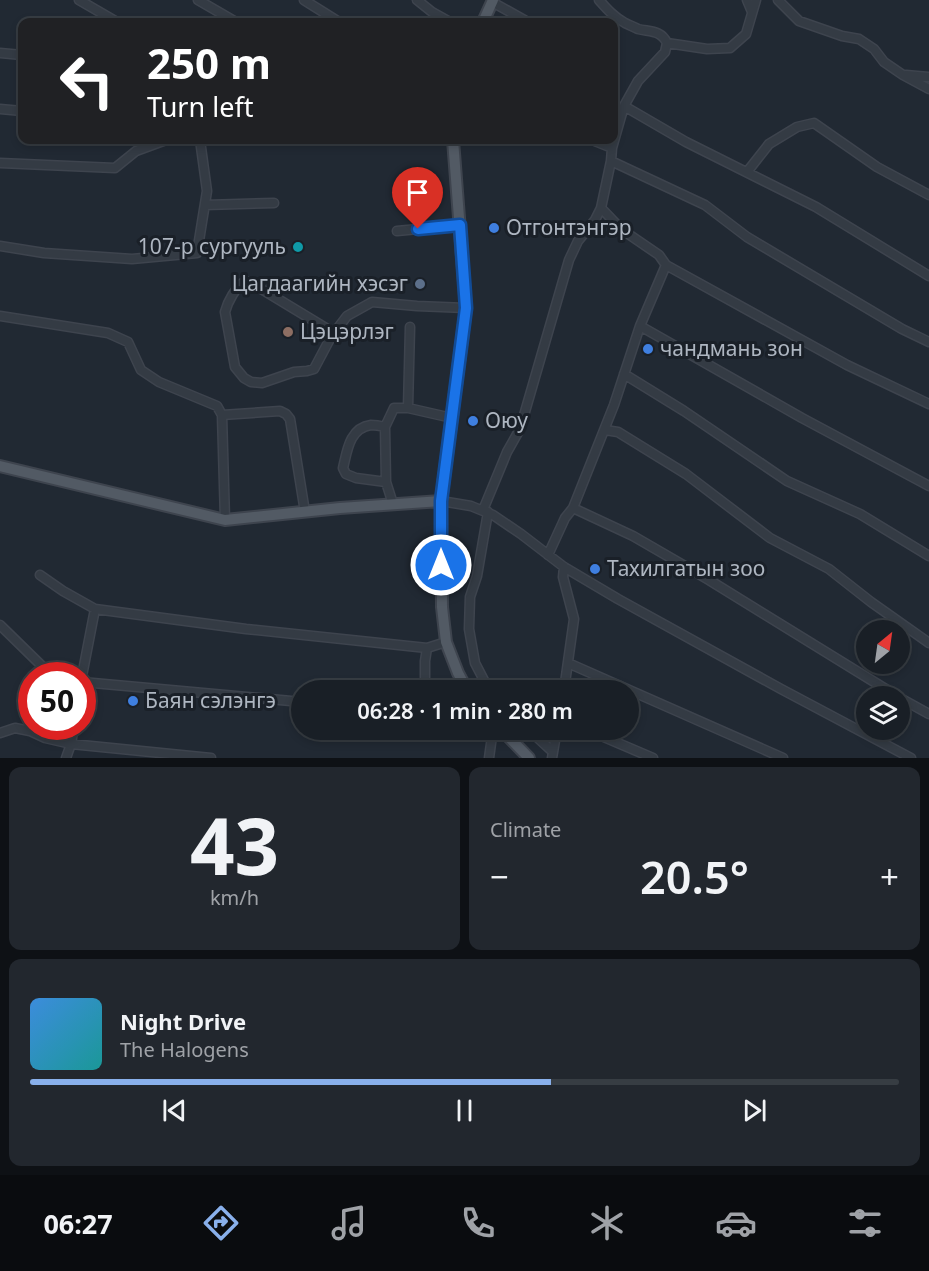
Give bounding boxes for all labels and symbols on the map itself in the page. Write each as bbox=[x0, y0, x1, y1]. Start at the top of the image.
pin bbox=[392, 167, 443, 229]
place label: Отгонтэнгэр bbox=[506, 213, 631, 241]
marker: Отгонтэнгэр bbox=[487, 221, 501, 235]
place label: 107-р сургууль bbox=[138, 232, 286, 260]
marker: 107-р сургууль bbox=[291, 240, 305, 254]
place label: Цагдаагийн хэсэг bbox=[232, 269, 408, 297]
marker: Цагдаагийн хэсэг bbox=[413, 277, 427, 291]
place label: Цэцэрлэг bbox=[300, 317, 394, 345]
marker: Цэцэрлэг bbox=[281, 325, 295, 339]
place label: чандмань зон bbox=[660, 334, 803, 362]
marker: чандмань зон bbox=[641, 342, 655, 356]
place label: Оюу bbox=[485, 406, 528, 434]
marker: Оюу bbox=[466, 414, 480, 428]
position arrow bbox=[409, 533, 473, 597]
place label: Тахилгатын зоо bbox=[607, 554, 765, 582]
marker: Тахилгатын зоо bbox=[588, 562, 602, 576]
north arrow bbox=[856, 620, 910, 674]
speed limit sign: 50 bbox=[18, 662, 96, 740]
place label: Баян сэлэнгэ bbox=[145, 686, 276, 714]
marker: Баян сэлэнгэ bbox=[126, 694, 140, 708]

